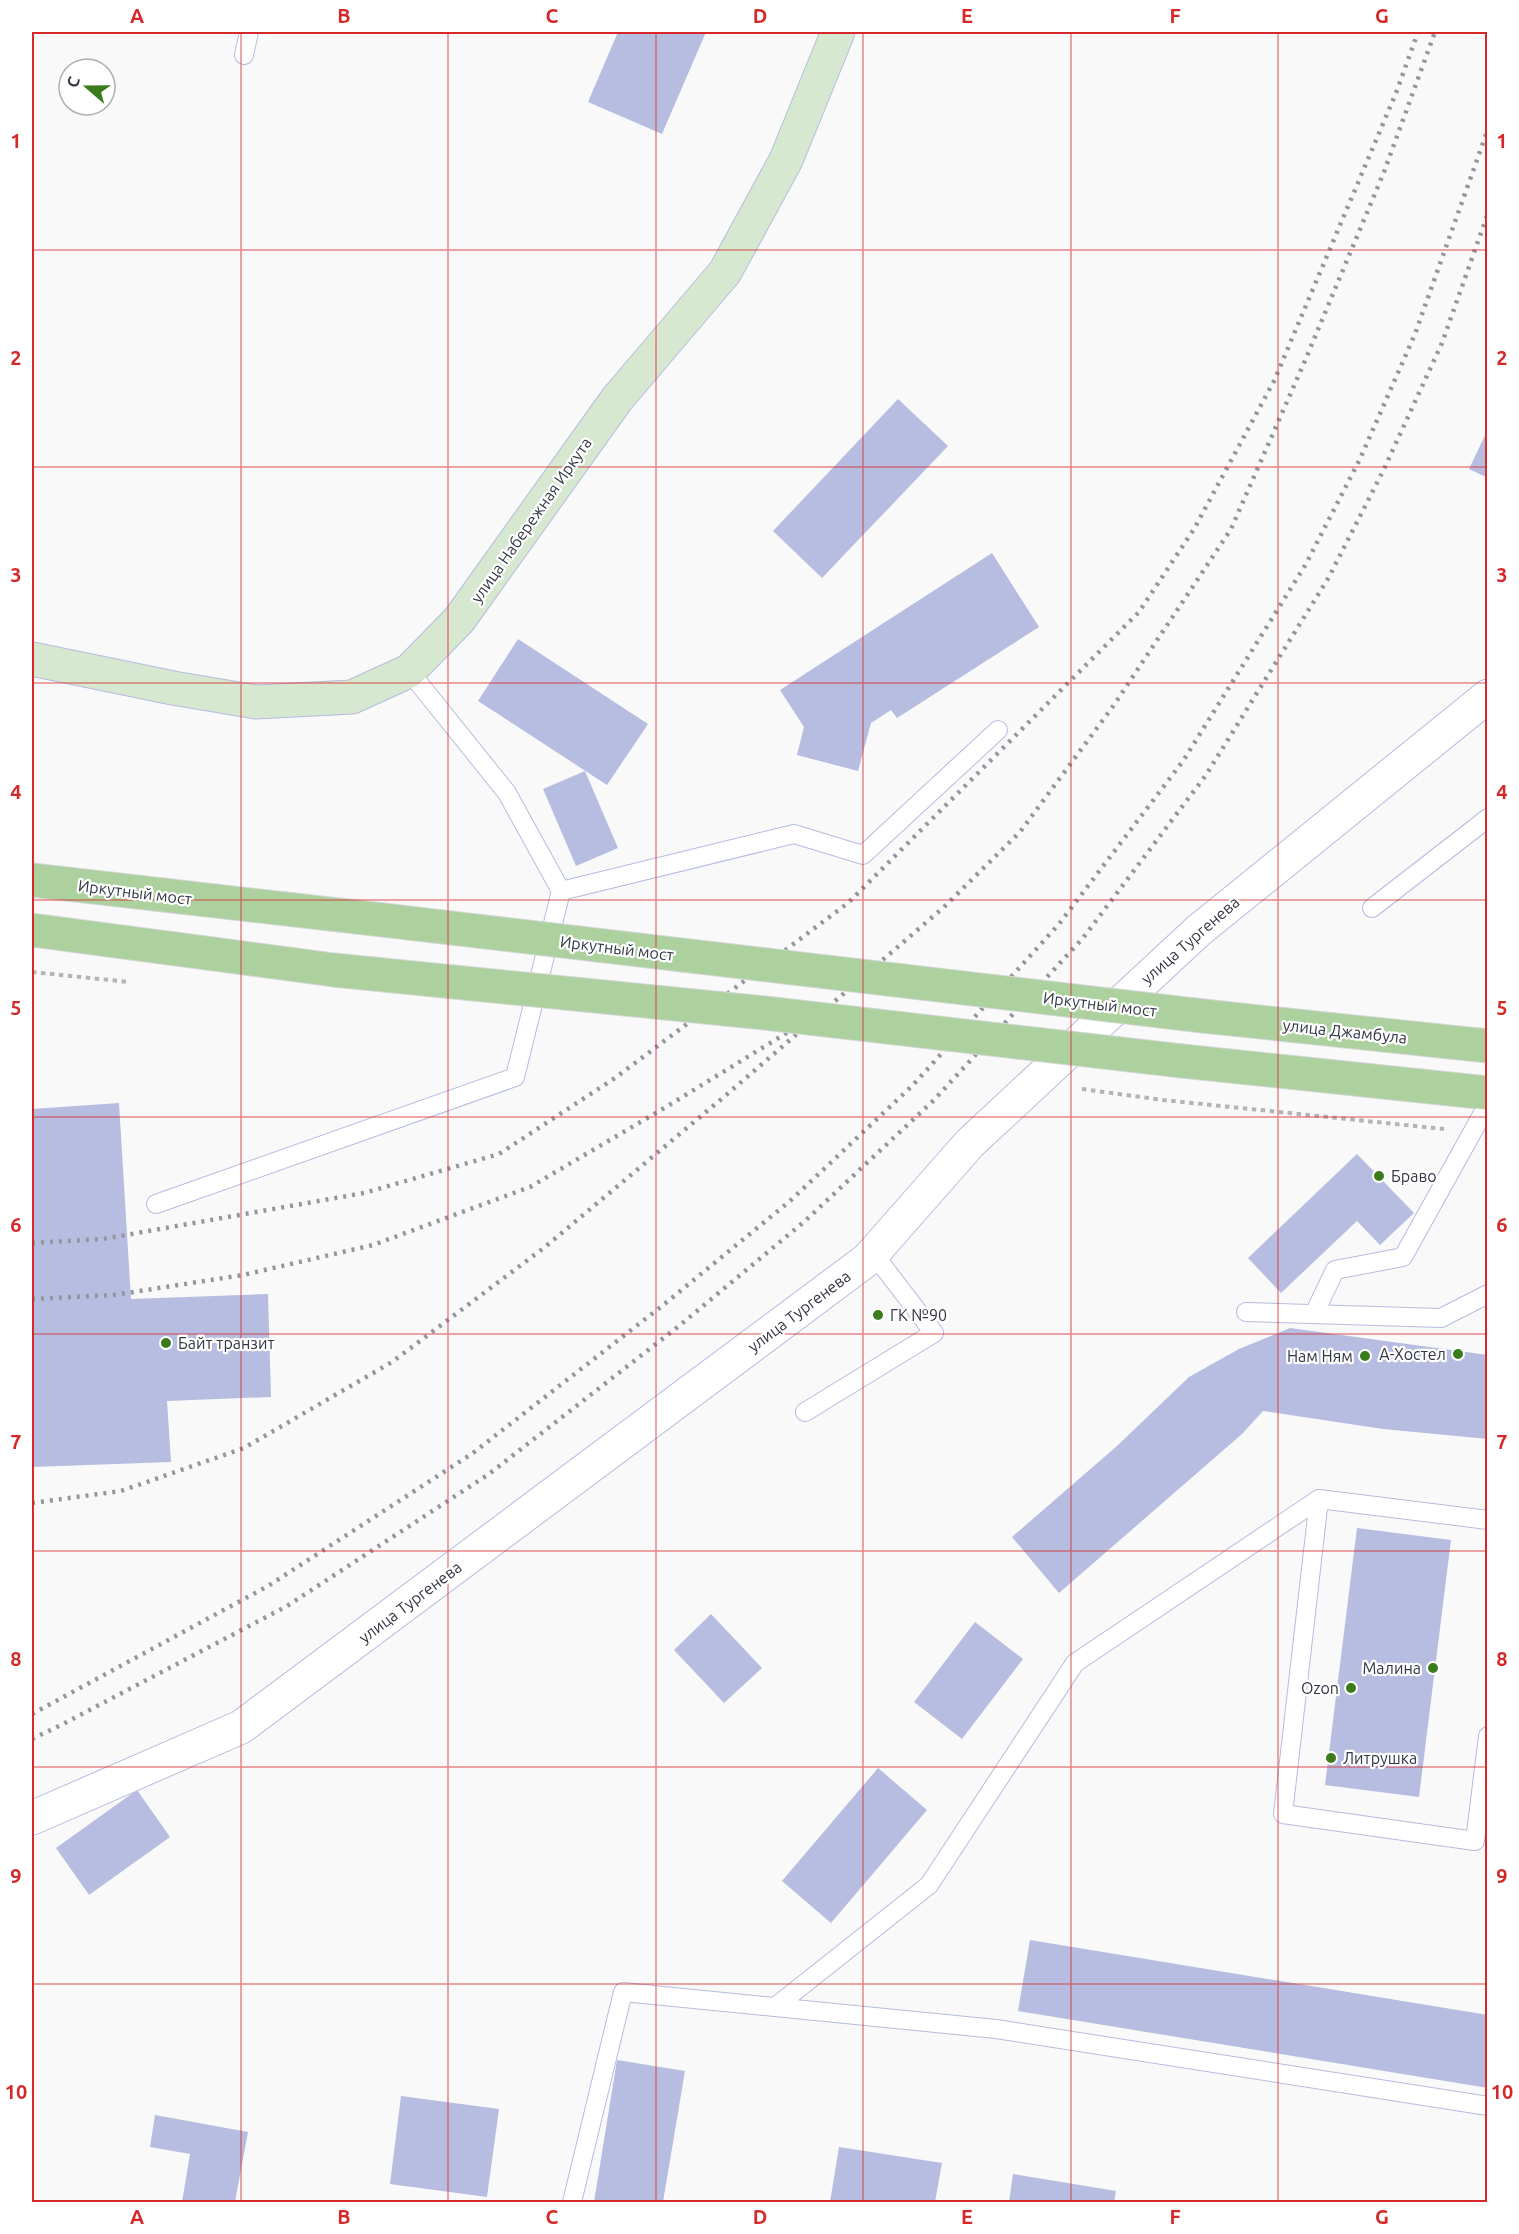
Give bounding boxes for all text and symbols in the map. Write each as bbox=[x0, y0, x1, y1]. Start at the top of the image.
text: A bbox=[130, 4, 144, 27]
text: B bbox=[337, 4, 351, 27]
text: C bbox=[546, 4, 559, 27]
text: D bbox=[753, 4, 767, 27]
text: E bbox=[961, 4, 973, 27]
text: F bbox=[1169, 4, 1181, 27]
text: G bbox=[1375, 4, 1389, 27]
north arrow bbox=[57, 57, 117, 117]
text: С bbox=[63, 74, 83, 90]
text: 1 bbox=[10, 129, 22, 152]
text: 1 bbox=[1496, 129, 1508, 152]
text: 2 bbox=[10, 346, 22, 369]
text: 2 bbox=[1496, 346, 1508, 369]
street label: улица Набережная Иркута bbox=[467, 434, 595, 606]
text: 3 bbox=[10, 563, 22, 586]
text: 3 bbox=[1496, 563, 1508, 586]
text: 4 bbox=[10, 780, 22, 803]
text: 4 bbox=[1496, 780, 1508, 803]
street label: Иркутный мост bbox=[77, 876, 193, 908]
street label: улица Тургенева bbox=[1137, 893, 1243, 987]
street label: Иркутный мост bbox=[559, 932, 675, 964]
street label: Иркутный мост bbox=[1042, 988, 1158, 1020]
text: 5 bbox=[10, 996, 22, 1019]
text: 5 bbox=[1496, 996, 1508, 1019]
street label: улица Джамбула bbox=[1282, 1016, 1408, 1046]
place label: Браво bbox=[1391, 1167, 1437, 1185]
marker: Браво bbox=[1372, 1169, 1386, 1183]
text: 6 bbox=[10, 1213, 22, 1236]
text: 6 bbox=[1496, 1213, 1508, 1236]
street label: улица Тургенева bbox=[744, 1267, 854, 1355]
place label: ГК №90 bbox=[890, 1306, 947, 1324]
marker: ГК №90 bbox=[871, 1308, 885, 1322]
place label: Байт транзит bbox=[178, 1334, 275, 1352]
marker: Байт транзит bbox=[159, 1336, 173, 1350]
place label: А-Хостел bbox=[1379, 1345, 1446, 1363]
place label: Нам Ням bbox=[1287, 1347, 1353, 1365]
marker: А-Хостел bbox=[1451, 1347, 1465, 1361]
marker: Нам Ням bbox=[1358, 1349, 1372, 1363]
text: 7 bbox=[10, 1430, 22, 1453]
text: 7 bbox=[1496, 1430, 1508, 1453]
street label: улица Тургенева bbox=[355, 1558, 465, 1646]
text: 8 bbox=[10, 1647, 22, 1670]
text: 8 bbox=[1496, 1647, 1508, 1670]
place label: Малина bbox=[1362, 1659, 1421, 1677]
marker: Малина bbox=[1426, 1661, 1440, 1675]
place label: Ozon bbox=[1301, 1679, 1339, 1697]
marker: Ozon bbox=[1344, 1681, 1358, 1695]
place label: Литрушка bbox=[1343, 1749, 1417, 1767]
marker: Литрушка bbox=[1324, 1751, 1338, 1765]
text: 9 bbox=[10, 1864, 22, 1887]
text: 9 bbox=[1496, 1864, 1508, 1887]
text: 10 bbox=[5, 2080, 27, 2103]
text: 10 bbox=[1491, 2080, 1513, 2103]
text: A bbox=[130, 2205, 144, 2228]
text: B bbox=[337, 2205, 351, 2228]
text: C bbox=[546, 2205, 559, 2228]
text: D bbox=[753, 2205, 767, 2228]
text: E bbox=[961, 2205, 973, 2228]
text: F bbox=[1169, 2205, 1181, 2228]
text: G bbox=[1375, 2205, 1389, 2228]

